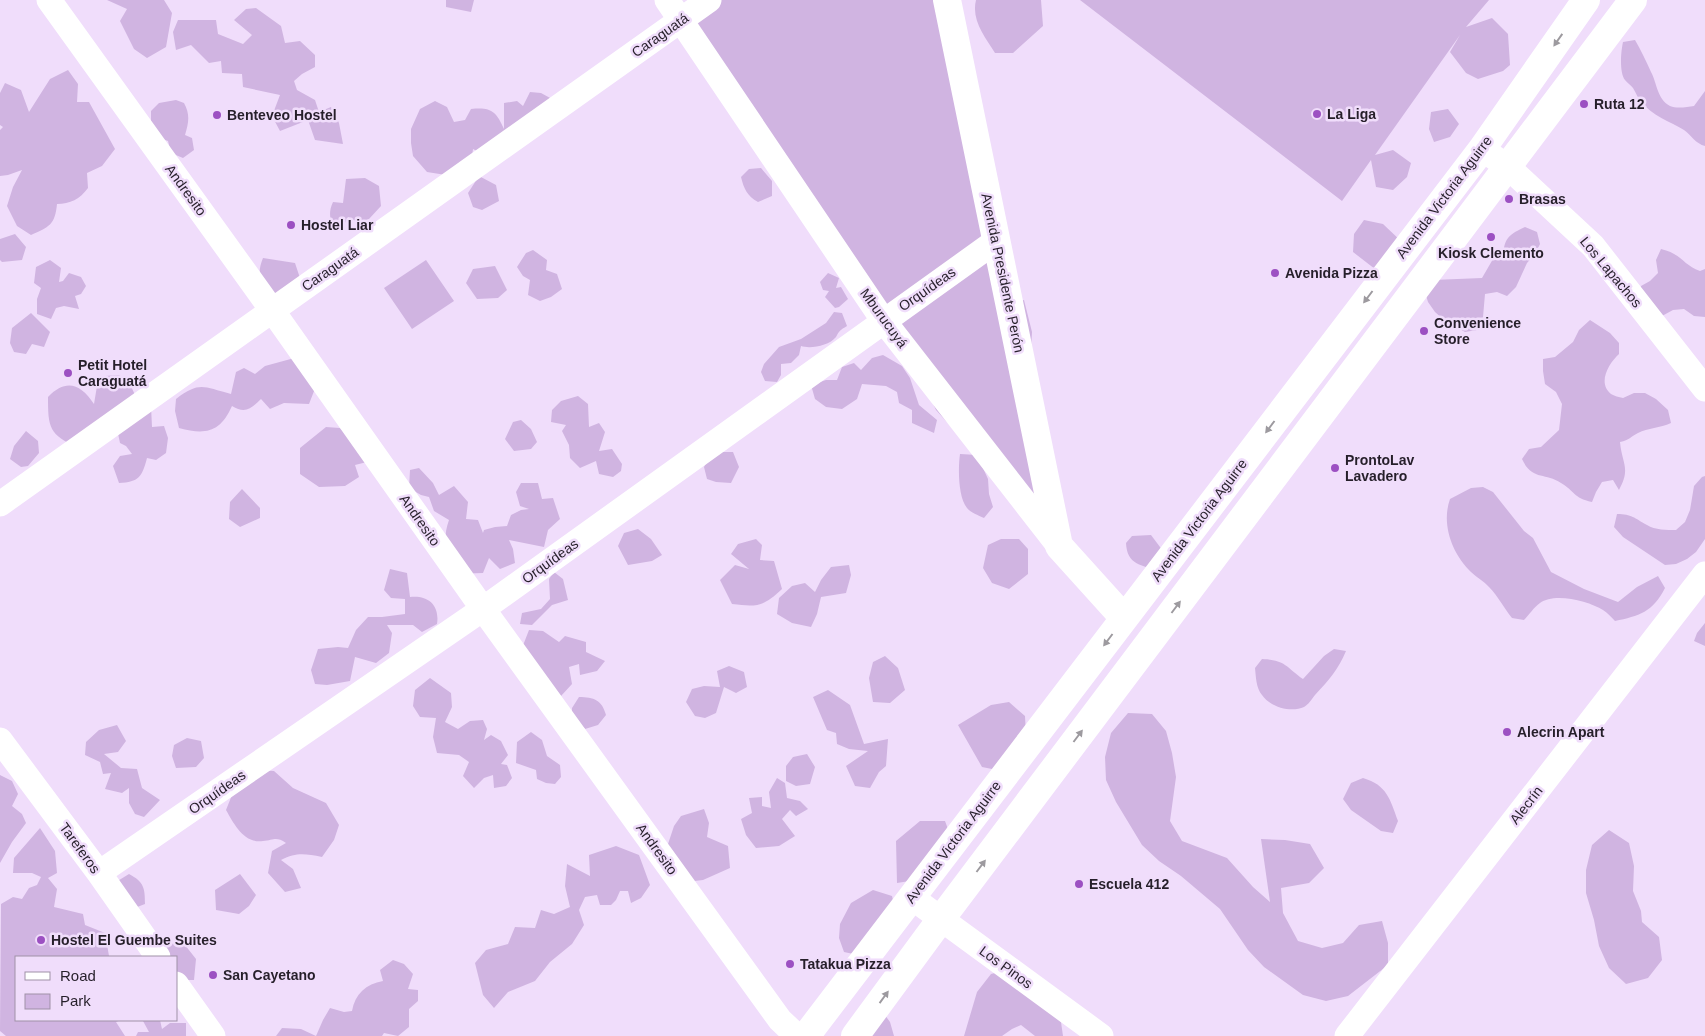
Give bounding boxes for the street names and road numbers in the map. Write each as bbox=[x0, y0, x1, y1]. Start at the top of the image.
street label: Caraguatá bbox=[629, 10, 692, 60]
street label: Avenida Victoria Aguirre bbox=[1393, 133, 1495, 261]
street label: Andresito bbox=[162, 161, 210, 219]
street label: Avenida Presidente Perón bbox=[978, 192, 1028, 354]
street label: Los Lapachos bbox=[1577, 233, 1645, 311]
street label: Caraguatá bbox=[299, 244, 362, 294]
street label: Orquídeas bbox=[896, 264, 958, 314]
street label: Mburucuyá bbox=[857, 285, 911, 351]
street label: Avenida Victoria Aguirre bbox=[1148, 456, 1250, 584]
street label: Andresito bbox=[396, 491, 444, 549]
street label: Orquídeas bbox=[519, 535, 581, 587]
street label: Orquídeas bbox=[186, 767, 248, 817]
street label: Avenida Victoria Aguirre bbox=[902, 778, 1004, 906]
street label: Alecrín bbox=[1506, 783, 1546, 827]
street label: Tareferos bbox=[56, 820, 104, 876]
street label: Andresito bbox=[633, 820, 681, 878]
street label: Los Pinos bbox=[976, 942, 1036, 992]

